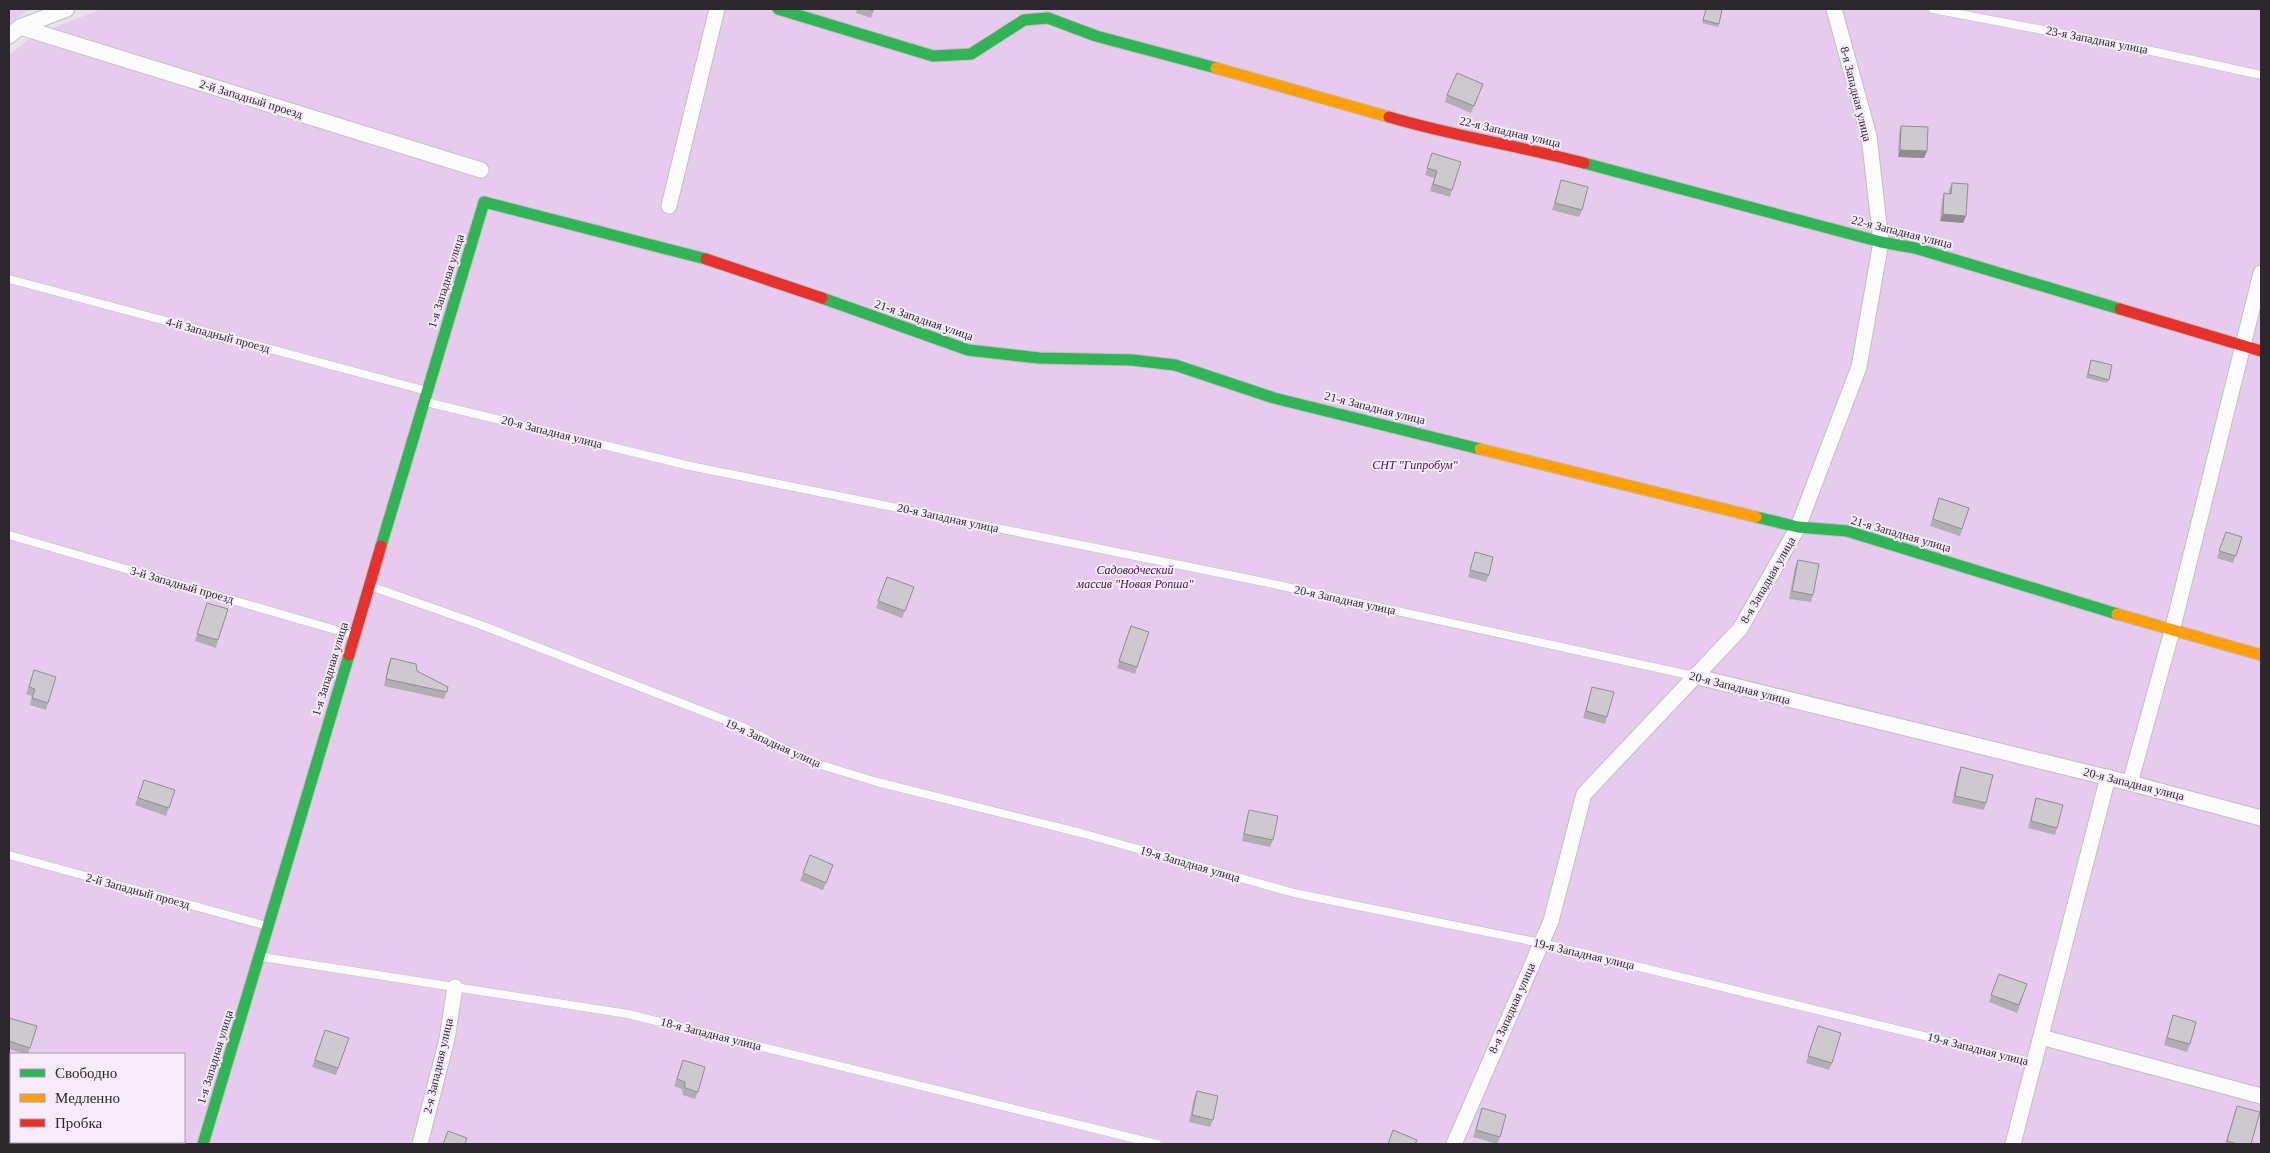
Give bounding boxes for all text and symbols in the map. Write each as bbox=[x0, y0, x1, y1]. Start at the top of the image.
street label: 23-я Западная улица bbox=[2045, 23, 2150, 57]
street label: 8-я Западная улица bbox=[1837, 45, 1875, 144]
street label: 2-й Западный проезд bbox=[198, 77, 304, 121]
street label: 22-я Западная улица bbox=[1458, 114, 1563, 151]
street label: 22-я Западная улица bbox=[1850, 213, 1955, 251]
street label: 1-я Западная улица bbox=[425, 232, 467, 330]
street label: 21-я Западная улица bbox=[873, 297, 976, 344]
street label: 4-й Западный проезд bbox=[164, 314, 272, 356]
street label: 21-я Западная улица bbox=[1323, 389, 1428, 427]
street label: 20-я Западная улица bbox=[500, 413, 605, 451]
park label: СНТ "Гипробум" bbox=[1372, 458, 1459, 472]
street label: 20-я Западная улица bbox=[896, 500, 1001, 536]
street label: 21-я Западная улица bbox=[1849, 513, 1953, 555]
street label: 8-я Западная улица bbox=[1738, 534, 1799, 626]
park label: Садоводческий массив "Новая Ропша" bbox=[1076, 563, 1194, 591]
street label: 3-й Западный проезд bbox=[129, 564, 235, 606]
street label: 20-я Западная улица bbox=[1293, 582, 1398, 618]
street label: 1-я Западная улица bbox=[309, 620, 351, 718]
street label: 20-я Западная улица bbox=[1688, 669, 1793, 707]
street label: 19-я Западная улица bbox=[723, 716, 824, 771]
street label: 20-я Западная улица bbox=[2082, 765, 2187, 803]
street label: 19-я Западная улица bbox=[1138, 843, 1242, 885]
street label: 2-й Западный проезд bbox=[84, 870, 192, 912]
street label: 19-я Западная улица bbox=[1532, 936, 1637, 973]
street label: 8-я Западная улица bbox=[1486, 960, 1538, 1055]
street label: 1-я Западная улица bbox=[194, 1008, 236, 1106]
street label: 18-я Западная улица bbox=[659, 1015, 764, 1053]
street label: 2-я Западная улица bbox=[420, 1016, 456, 1115]
street label: 19-я Западная улица bbox=[1926, 1030, 2031, 1068]
legend bbox=[10, 1053, 185, 1143]
text: Свободно bbox=[55, 1065, 117, 1081]
text: Медленно bbox=[55, 1090, 120, 1106]
text: Пробка bbox=[55, 1115, 103, 1131]

